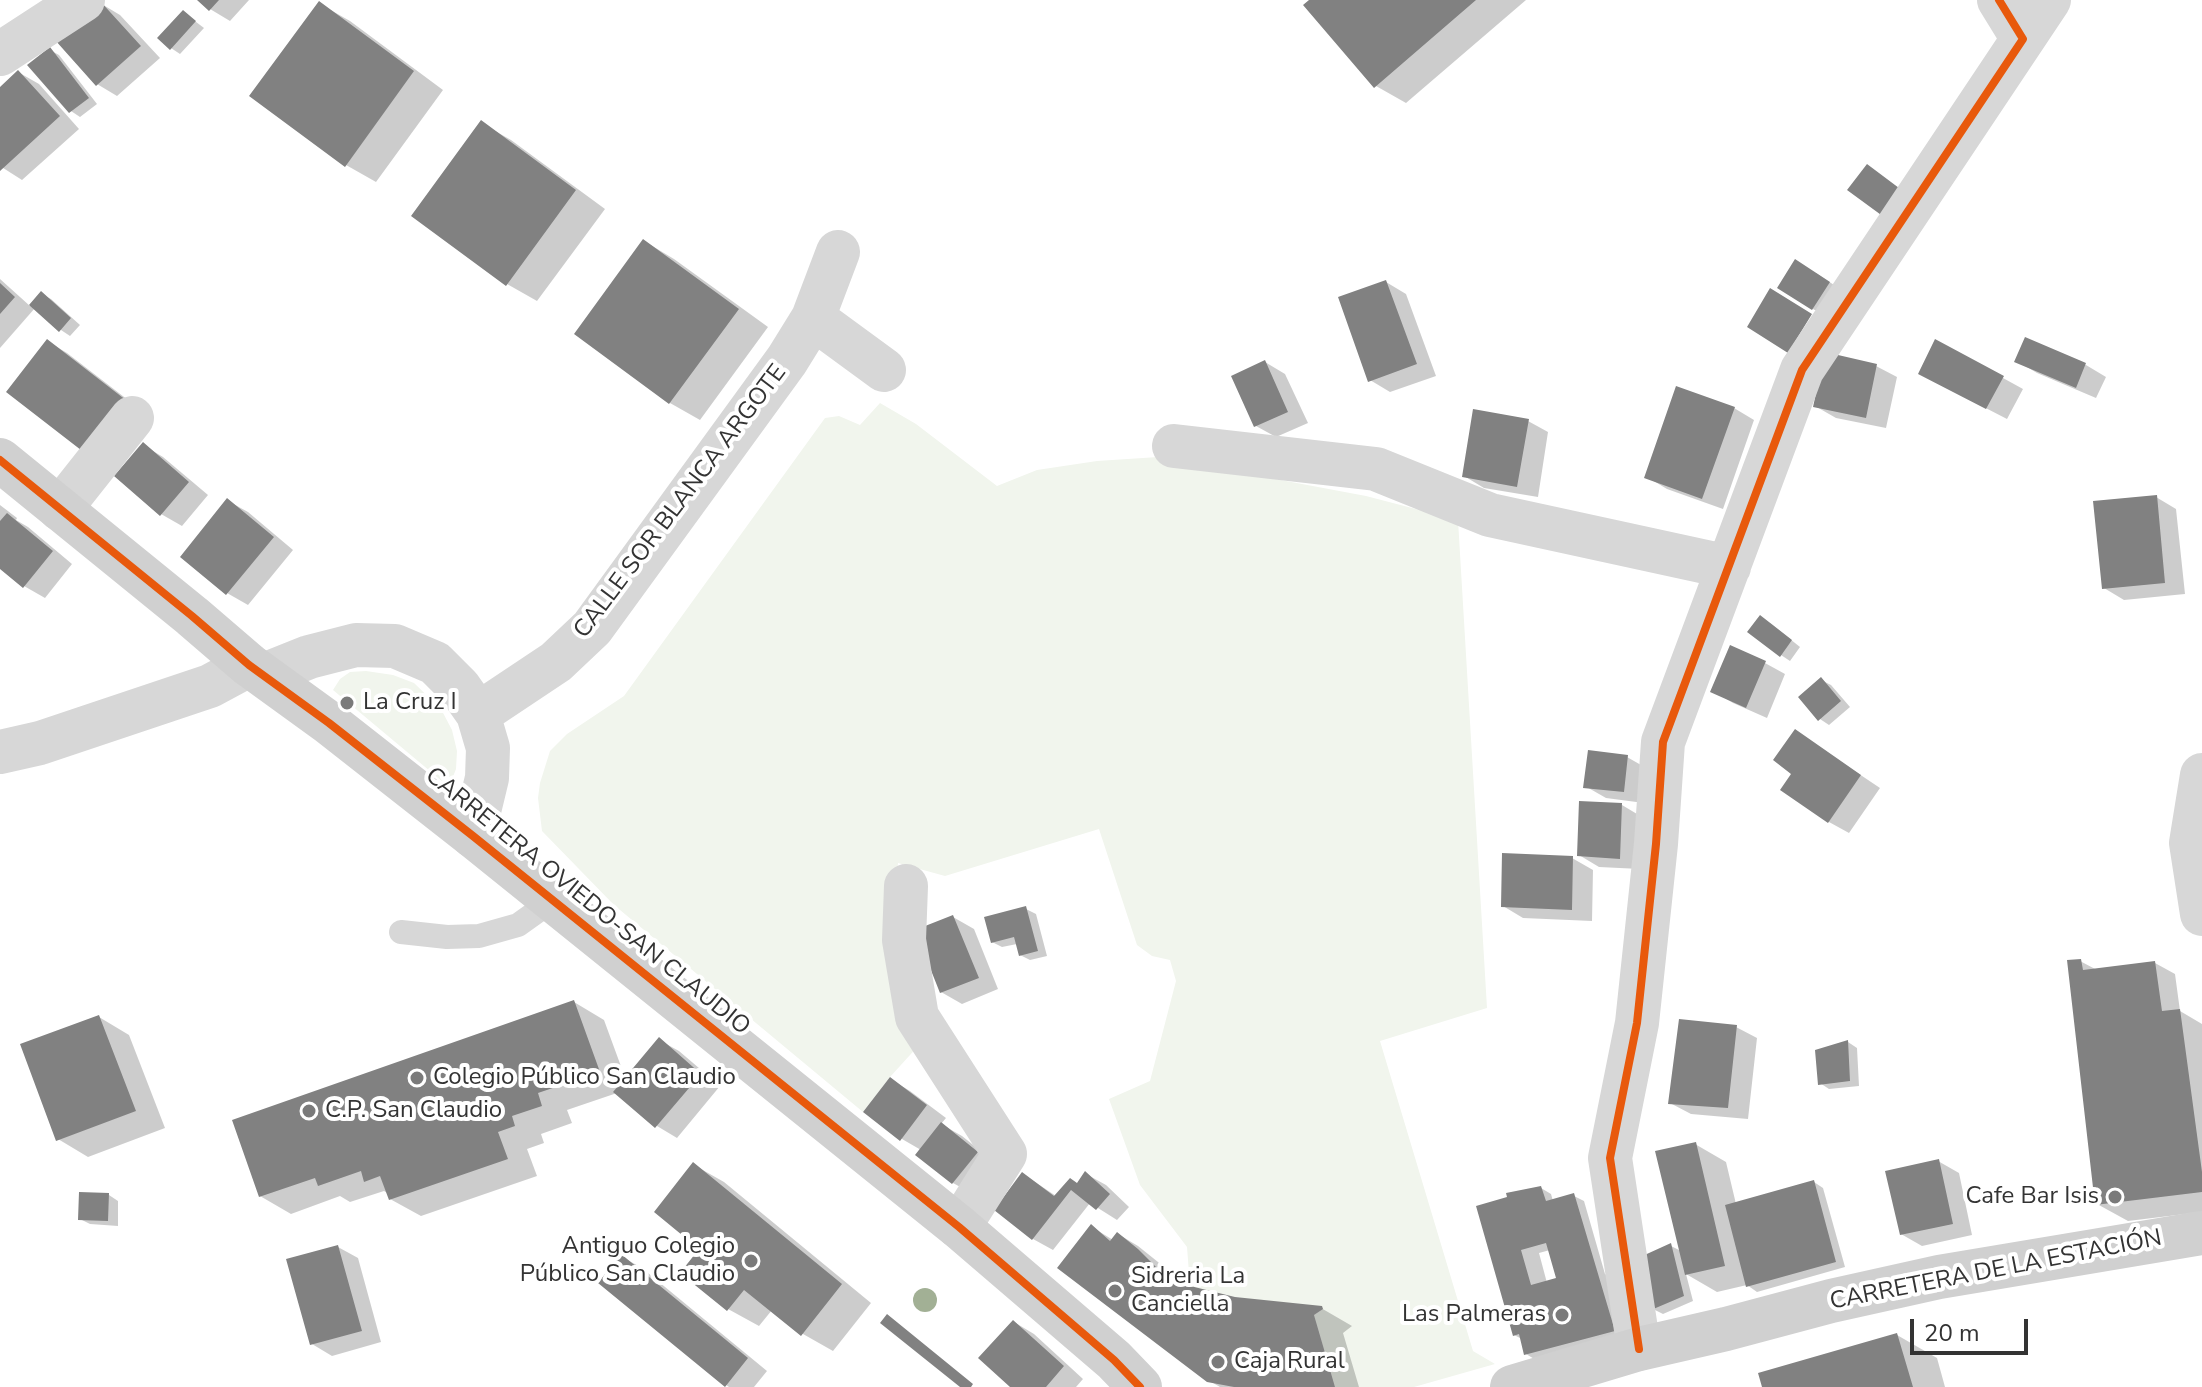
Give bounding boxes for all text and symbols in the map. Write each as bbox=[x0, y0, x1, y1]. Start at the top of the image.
street label: CALLE SOR BLANCA ARGOTE bbox=[569, 360, 793, 644]
place label: La Cruz I bbox=[363, 689, 457, 717]
marker: La Cruz I bbox=[338, 694, 356, 712]
street label: CARRETERA OVIEDO-SAN CLAUDIO bbox=[419, 762, 755, 1042]
place label: Colegio Público San Claudio bbox=[433, 1064, 736, 1092]
marker: Colegio Público San Claudio bbox=[408, 1069, 426, 1087]
place label: C.P. San Claudio bbox=[325, 1097, 502, 1125]
marker: C.P. San Claudio bbox=[300, 1102, 318, 1120]
place label: Cafe Bar Isis bbox=[1965, 1183, 2099, 1211]
marker: Cafe Bar Isis bbox=[2106, 1188, 2124, 1206]
street label: CARRETERA DE LA ESTACIÓN bbox=[1828, 1225, 2164, 1317]
place label: Antiguo Colegio Público San Claudio bbox=[520, 1233, 735, 1289]
marker: Antiguo Colegio Público San Claudio bbox=[742, 1252, 760, 1270]
place label: Sidreria La Canciella bbox=[1131, 1263, 1245, 1319]
marker: Sidreria La Canciella bbox=[1106, 1282, 1124, 1300]
place label: Las Palmeras bbox=[1402, 1301, 1546, 1329]
scale bar bbox=[1914, 1303, 2032, 1353]
marker: Las Palmeras bbox=[1553, 1306, 1571, 1324]
text: 20 m bbox=[1924, 1317, 1980, 1349]
place label: Caja Rural bbox=[1234, 1348, 1345, 1376]
marker: Caja Rural bbox=[1209, 1353, 1227, 1371]

